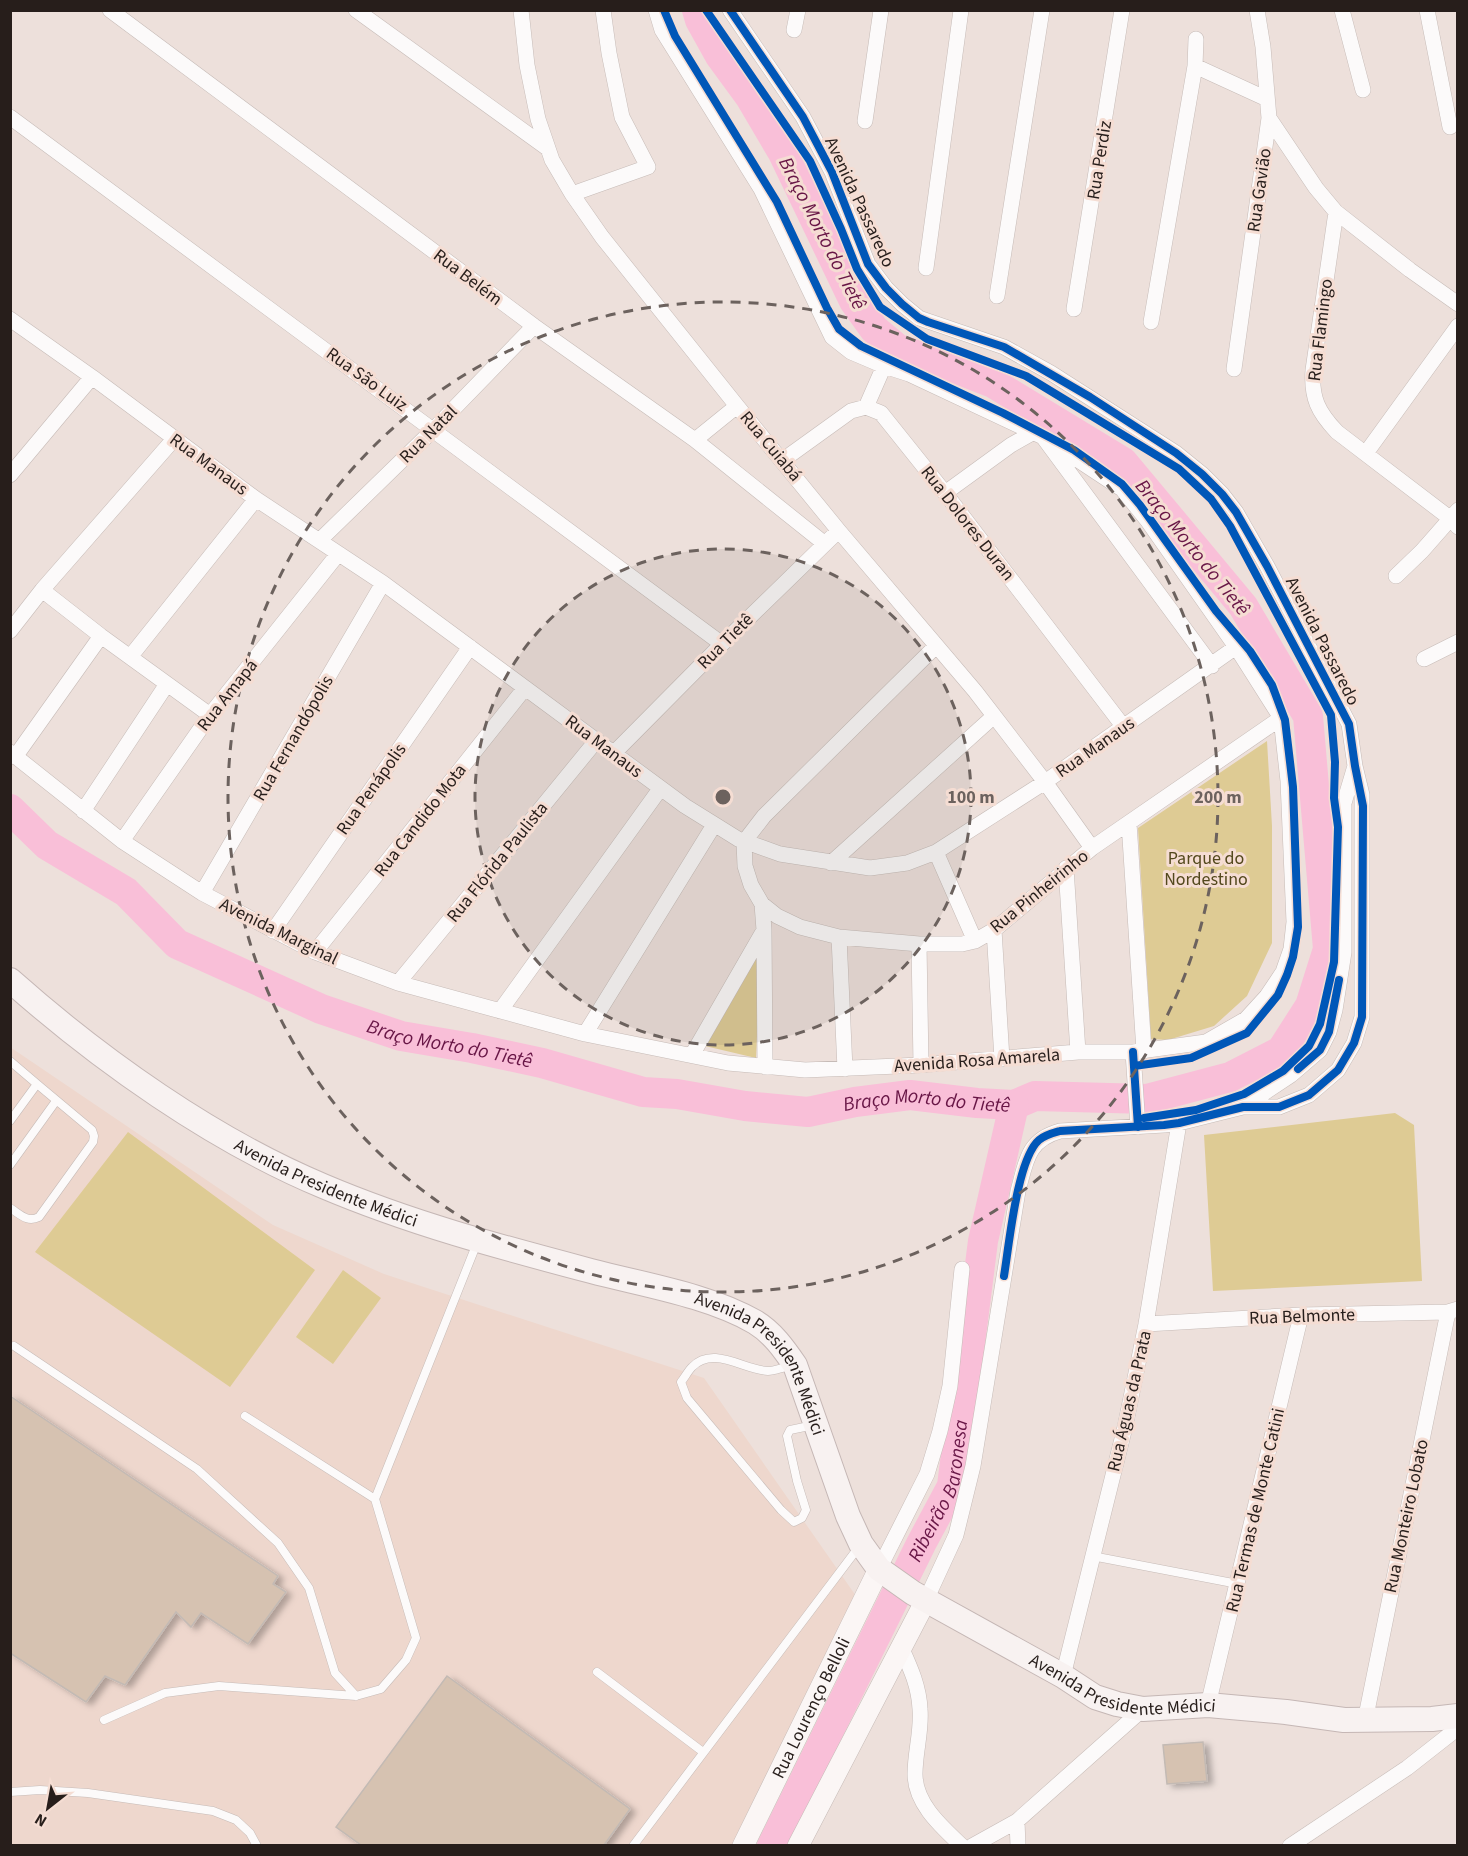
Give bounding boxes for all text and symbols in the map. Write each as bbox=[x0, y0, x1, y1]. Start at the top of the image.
street label: Rua Perdiz bbox=[1081, 119, 1118, 201]
street label: Avenida Passaredo bbox=[818, 133, 901, 271]
street label: Rua Gavião bbox=[1241, 146, 1278, 234]
water label: Braço Morto do Tietê bbox=[771, 152, 873, 315]
street label: Rua Belém bbox=[428, 243, 507, 312]
street label: Rua Flamingo bbox=[1302, 277, 1339, 383]
street label: Rua São Luiz bbox=[321, 341, 413, 418]
street label: Rua Natal bbox=[394, 400, 463, 469]
street label: Rua Cuiabá bbox=[734, 406, 807, 487]
street label: Rua Manaus bbox=[164, 428, 253, 501]
street label: Rua Dolores Duran bbox=[915, 461, 1020, 586]
water label: Braço Morto do Tietê bbox=[1128, 473, 1256, 622]
street label: Avenida Passaredo bbox=[1279, 573, 1366, 710]
street label: Rua Tietê bbox=[692, 608, 759, 675]
street label: Rua Amapá bbox=[191, 654, 264, 737]
street label: Rua Fernandópolis bbox=[247, 671, 340, 806]
street label: Rua Manaus bbox=[560, 709, 648, 784]
street label: Rua Manaus bbox=[1051, 711, 1140, 784]
street label: Rua Penápolis bbox=[331, 738, 412, 840]
street label: Rua Candido Mota bbox=[368, 759, 472, 882]
text: 100 m bbox=[947, 785, 995, 810]
text: 200 m bbox=[1194, 785, 1242, 810]
centre of rings bbox=[713, 787, 733, 807]
street label: Rua Flórida Paulista bbox=[441, 797, 554, 928]
street label: Rua Pinheirinho bbox=[985, 844, 1094, 939]
park label: Parque do Nordestino bbox=[1164, 846, 1248, 892]
street label: Avenida Marginal bbox=[215, 892, 342, 971]
water label: Braço Morto do Tietê bbox=[363, 1012, 535, 1076]
street label: Avenida Rosa Amarela bbox=[893, 1042, 1061, 1079]
water label: Braço Morto do Tietê bbox=[840, 1082, 1011, 1120]
street label: Avenida Presidente Médici bbox=[230, 1133, 421, 1234]
street label: Avenida Presidente Médici bbox=[691, 1286, 831, 1439]
street label: Rua Belmonte bbox=[1249, 1302, 1356, 1331]
street label: Rua Águas da Prata bbox=[1101, 1328, 1158, 1474]
street label: Rua Termas de Monte Catini bbox=[1220, 1406, 1291, 1615]
water label: Ribeirão Baronesa bbox=[901, 1418, 975, 1567]
street label: Rua Monteiro Lobato bbox=[1378, 1437, 1435, 1595]
street label: Rua Lourenço Belloli bbox=[766, 1633, 857, 1783]
street label: Avenida Presidente Médici bbox=[1025, 1648, 1217, 1722]
north arrow bbox=[18, 1778, 78, 1838]
text: N bbox=[31, 1808, 51, 1832]

